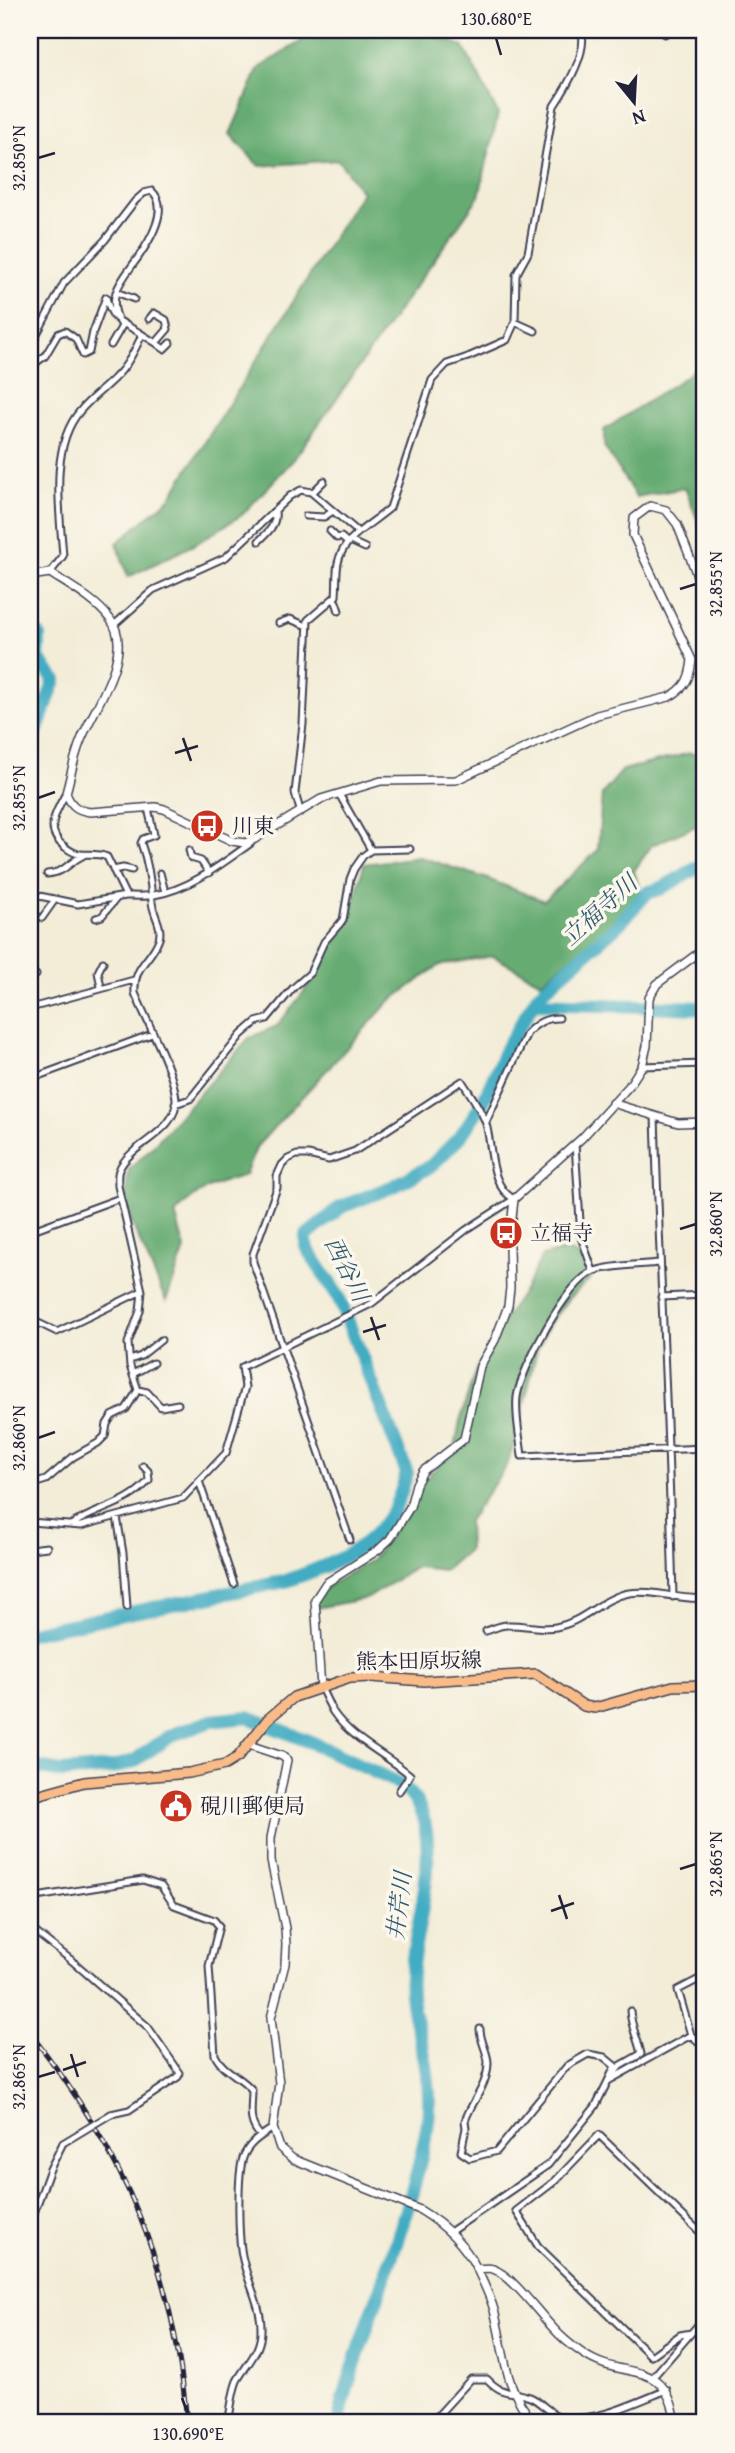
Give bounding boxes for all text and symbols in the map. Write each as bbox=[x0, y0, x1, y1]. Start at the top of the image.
text: 130.680°E bbox=[460, 5, 532, 32]
north arrow bbox=[598, 66, 668, 136]
text: N bbox=[629, 103, 650, 134]
text: 32.850°N bbox=[5, 125, 32, 191]
text: 32.855°N bbox=[702, 551, 729, 617]
text: 32.855°N bbox=[5, 765, 32, 831]
bus stop icon: 川東 bbox=[188, 807, 226, 845]
place label: 川東 bbox=[232, 810, 274, 841]
water label: 立福寺川 bbox=[553, 865, 646, 953]
text: 32.860°N bbox=[702, 1191, 729, 1257]
bus stop icon: 立福寺 bbox=[487, 1214, 525, 1252]
place label: 立福寺 bbox=[530, 1217, 593, 1248]
water label: 西谷川 bbox=[317, 1231, 379, 1310]
text: 32.860°N bbox=[5, 1405, 32, 1471]
street label: 熊本田原坂線 bbox=[356, 1644, 482, 1677]
public building icon: 硯川郵便局 bbox=[157, 1787, 195, 1825]
place label: 硯川郵便局 bbox=[200, 1790, 305, 1821]
text: 32.865°N bbox=[702, 1831, 729, 1897]
water label: 井芹川 bbox=[378, 1867, 419, 1942]
text: 32.865°N bbox=[5, 2044, 32, 2110]
text: 130.690°E bbox=[152, 2420, 224, 2447]

